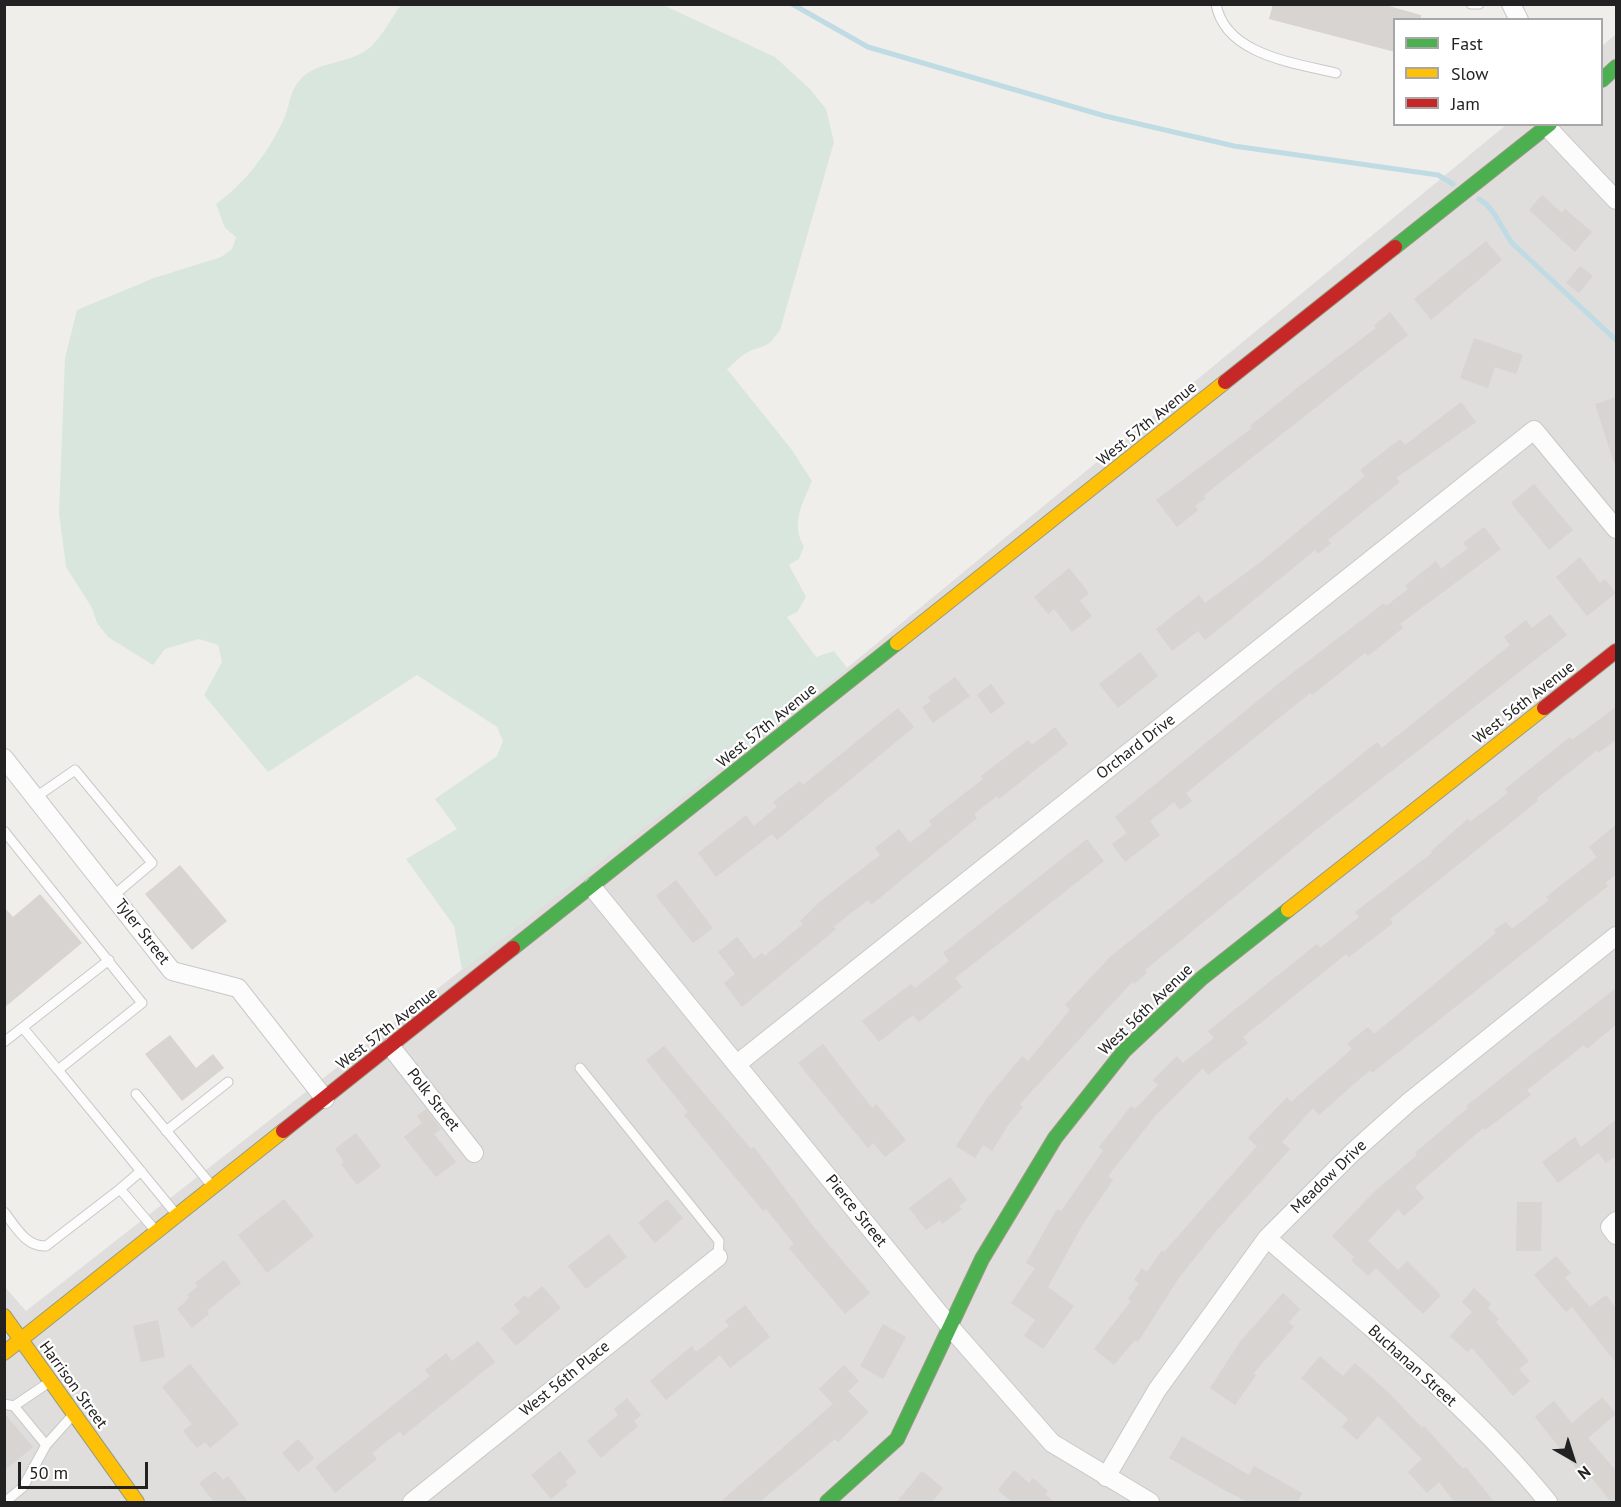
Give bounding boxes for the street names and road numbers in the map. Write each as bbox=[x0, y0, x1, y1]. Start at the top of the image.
street label: West 57th Avenue bbox=[1093, 378, 1201, 470]
street label: West 56th Avenue bbox=[1470, 658, 1578, 748]
street label: West 57th Avenue bbox=[713, 680, 821, 772]
street label: Orchard Drive bbox=[1093, 710, 1179, 784]
street label: Tyler Street bbox=[111, 895, 173, 969]
street label: West 56th Avenue bbox=[1095, 960, 1197, 1060]
street label: West 57th Avenue bbox=[333, 984, 441, 1074]
street label: Polk Street bbox=[403, 1065, 463, 1135]
street label: Meadow Drive bbox=[1287, 1136, 1371, 1218]
street label: Pierce Street bbox=[821, 1171, 891, 1251]
street label: Buchanan Street bbox=[1364, 1321, 1460, 1411]
street label: West 56th Place bbox=[516, 1337, 614, 1421]
street label: Harrison Street bbox=[35, 1338, 111, 1432]

